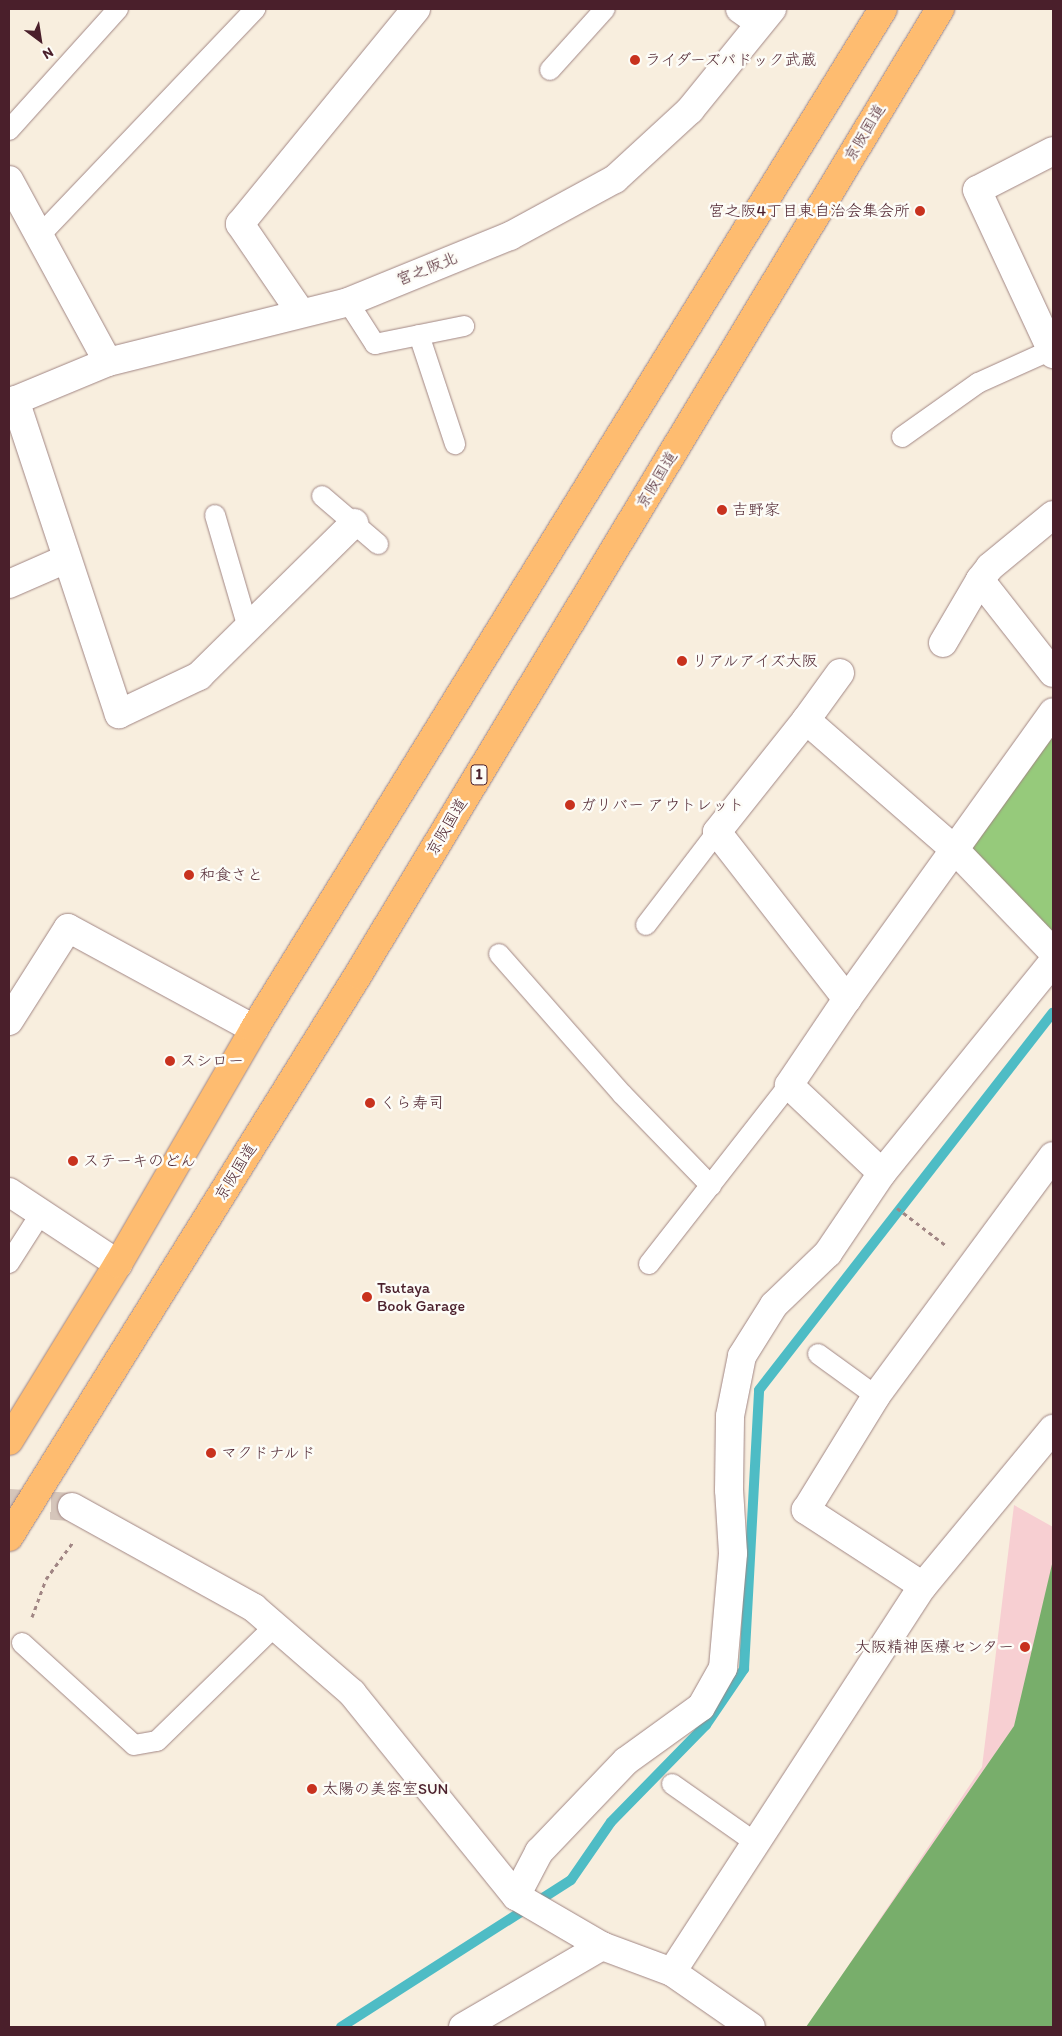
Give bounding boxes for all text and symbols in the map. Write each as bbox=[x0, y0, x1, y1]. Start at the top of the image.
north arrow bbox=[15, 15, 65, 65]
text: N bbox=[40, 44, 56, 63]
place label: ライダーズパドック武蔵 bbox=[645, 50, 819, 70]
marker: ライダーズパドック武蔵 bbox=[629, 54, 641, 66]
street label: 京阪国道 bbox=[840, 101, 890, 165]
place label: 宮之阪4丁目東自治会集会所 bbox=[708, 201, 910, 221]
marker: 宮之阪4丁目東自治会集会所 bbox=[914, 205, 926, 217]
street label: 宮之阪北 bbox=[394, 248, 460, 290]
street label: 京阪国道 bbox=[632, 448, 682, 512]
place label: 吉野家 bbox=[732, 500, 780, 520]
marker: 吉野家 bbox=[716, 504, 728, 516]
place label: リアルアイズ大阪 bbox=[692, 651, 820, 671]
marker: リアルアイズ大阪 bbox=[676, 655, 688, 667]
road number: 1 bbox=[470, 762, 488, 788]
street label: 京阪国道 bbox=[422, 795, 472, 859]
place label: ガリバー アウトレット bbox=[580, 795, 744, 815]
marker: ガリバー アウトレット bbox=[564, 799, 576, 811]
place label: 和食さと bbox=[199, 865, 263, 885]
marker: 和食さと bbox=[183, 869, 195, 881]
place label: スシロー bbox=[180, 1051, 244, 1071]
marker: スシロー bbox=[164, 1055, 176, 1067]
place label: くら寿司 bbox=[380, 1093, 444, 1113]
marker: くら寿司 bbox=[364, 1097, 376, 1109]
street label: 京阪国道 bbox=[211, 1140, 261, 1204]
place label: ステーキのどん bbox=[83, 1151, 195, 1171]
marker: ステーキのどん bbox=[67, 1155, 79, 1167]
place label: Tsutaya Book Garage bbox=[377, 1278, 465, 1316]
marker: Tsutaya Book Garage bbox=[361, 1291, 373, 1303]
place label: マクドナルド bbox=[221, 1443, 317, 1463]
marker: マクドナルド bbox=[205, 1447, 217, 1459]
place label: 大阪精神医療センター bbox=[854, 1637, 1014, 1657]
marker: 大阪精神医療センター bbox=[1018, 1640, 1032, 1654]
place label: 太陽の美容室SUN bbox=[322, 1779, 448, 1799]
marker: 太陽の美容室SUN bbox=[306, 1783, 318, 1795]

